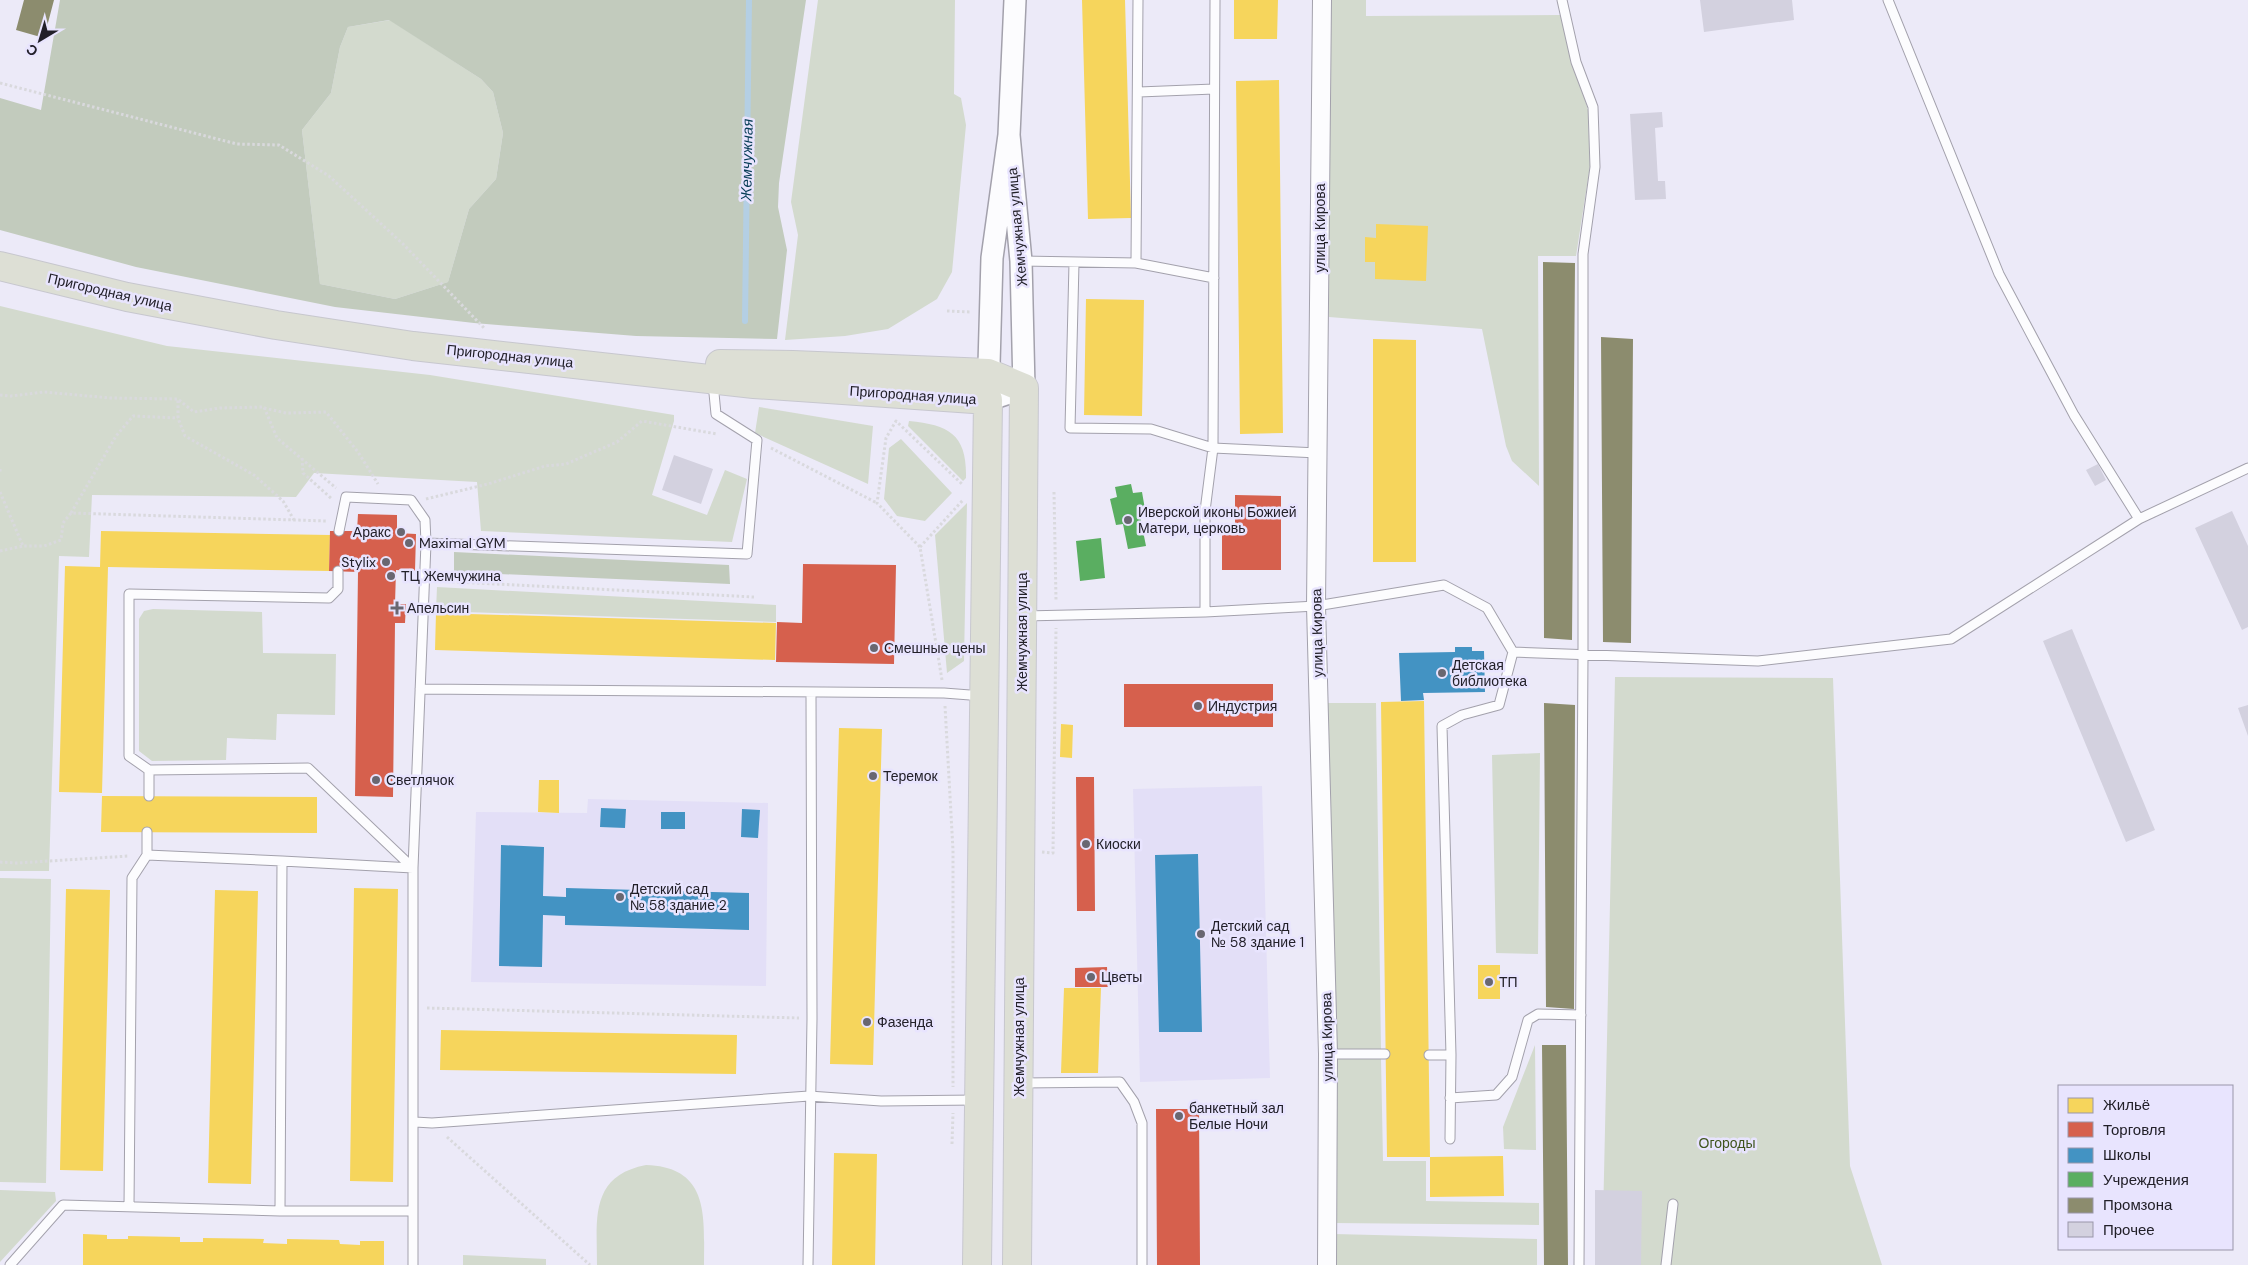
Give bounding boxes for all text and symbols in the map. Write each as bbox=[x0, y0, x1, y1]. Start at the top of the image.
north arrow bbox=[15, 15, 65, 65]
text: С bbox=[22, 40, 42, 60]
water label: Жемчужная bbox=[736, 119, 758, 202]
street label: Жемчужная улица bbox=[1003, 167, 1031, 287]
street label: улица Кирова bbox=[1311, 183, 1329, 272]
street label: Пригородная улица bbox=[46, 269, 174, 315]
street label: Пригородная улица bbox=[446, 340, 574, 372]
street label: Пригородная улица bbox=[849, 382, 977, 408]
place label: Иверской иконы Божией Матери, церковь bbox=[1138, 503, 1297, 537]
marker: Иверской иконы Божией Матери, церковь bbox=[1122, 514, 1134, 526]
place label: Аракс bbox=[353, 523, 391, 541]
marker: Аракс bbox=[395, 526, 407, 538]
place label: Maximal GYM bbox=[419, 534, 506, 552]
marker: Maximal GYM bbox=[403, 537, 415, 549]
place label: Stylix bbox=[341, 553, 376, 571]
marker: Stylix bbox=[380, 556, 392, 568]
place label: ТЦ Жемчужина bbox=[401, 567, 501, 585]
marker: ТЦ Жемчужина bbox=[385, 570, 397, 582]
street label: Жемчужная улица bbox=[1013, 572, 1031, 692]
street label: улица Кирова bbox=[1307, 588, 1327, 678]
place label: Апельсин bbox=[407, 599, 469, 617]
marker: Апельсин bbox=[391, 602, 403, 614]
place label: Смешные цены bbox=[884, 639, 986, 657]
marker: Смешные цены bbox=[868, 642, 880, 654]
place label: Детская библиотека bbox=[1452, 656, 1527, 690]
marker: Детская библиотека bbox=[1436, 667, 1448, 679]
place label: Индустрия bbox=[1208, 697, 1277, 715]
marker: Индустрия bbox=[1192, 700, 1204, 712]
place label: Теремок bbox=[883, 767, 939, 785]
marker: Теремок bbox=[867, 770, 879, 782]
place label: Светлячок bbox=[386, 771, 455, 789]
marker: Светлячок bbox=[370, 774, 382, 786]
place label: Киоски bbox=[1096, 835, 1141, 853]
marker: Киоски bbox=[1080, 838, 1092, 850]
place label: Детский сад № 58 здание 2 bbox=[630, 880, 727, 914]
marker: Детский сад № 58 здание 2 bbox=[614, 891, 626, 903]
place label: Детский сад № 58 здание 1 bbox=[1211, 917, 1304, 951]
marker: Детский сад № 58 здание 1 bbox=[1195, 928, 1207, 940]
place label: Цветы bbox=[1101, 968, 1142, 986]
marker: Цветы bbox=[1085, 971, 1097, 983]
place label: ТП bbox=[1499, 973, 1518, 991]
marker: ТП bbox=[1483, 976, 1495, 988]
street label: Жемчужная улица bbox=[1010, 977, 1028, 1097]
street label: улица Кирова bbox=[1317, 992, 1337, 1082]
place label: Фазенда bbox=[877, 1013, 933, 1031]
marker: Фазенда bbox=[861, 1016, 873, 1028]
legend bbox=[2058, 1085, 2233, 1250]
text: Жильё bbox=[2103, 1095, 2150, 1115]
place label: банкетный зал Белые Ночи bbox=[1189, 1099, 1284, 1133]
marker: банкетный зал Белые Ночи bbox=[1173, 1110, 1185, 1122]
text: Торговля bbox=[2103, 1120, 2166, 1140]
park label: Огороды bbox=[1699, 1134, 1755, 1152]
text: Школы bbox=[2103, 1145, 2151, 1165]
text: Учреждения bbox=[2103, 1170, 2189, 1190]
text: Промзона bbox=[2103, 1195, 2173, 1215]
text: Прочее bbox=[2103, 1220, 2155, 1240]

